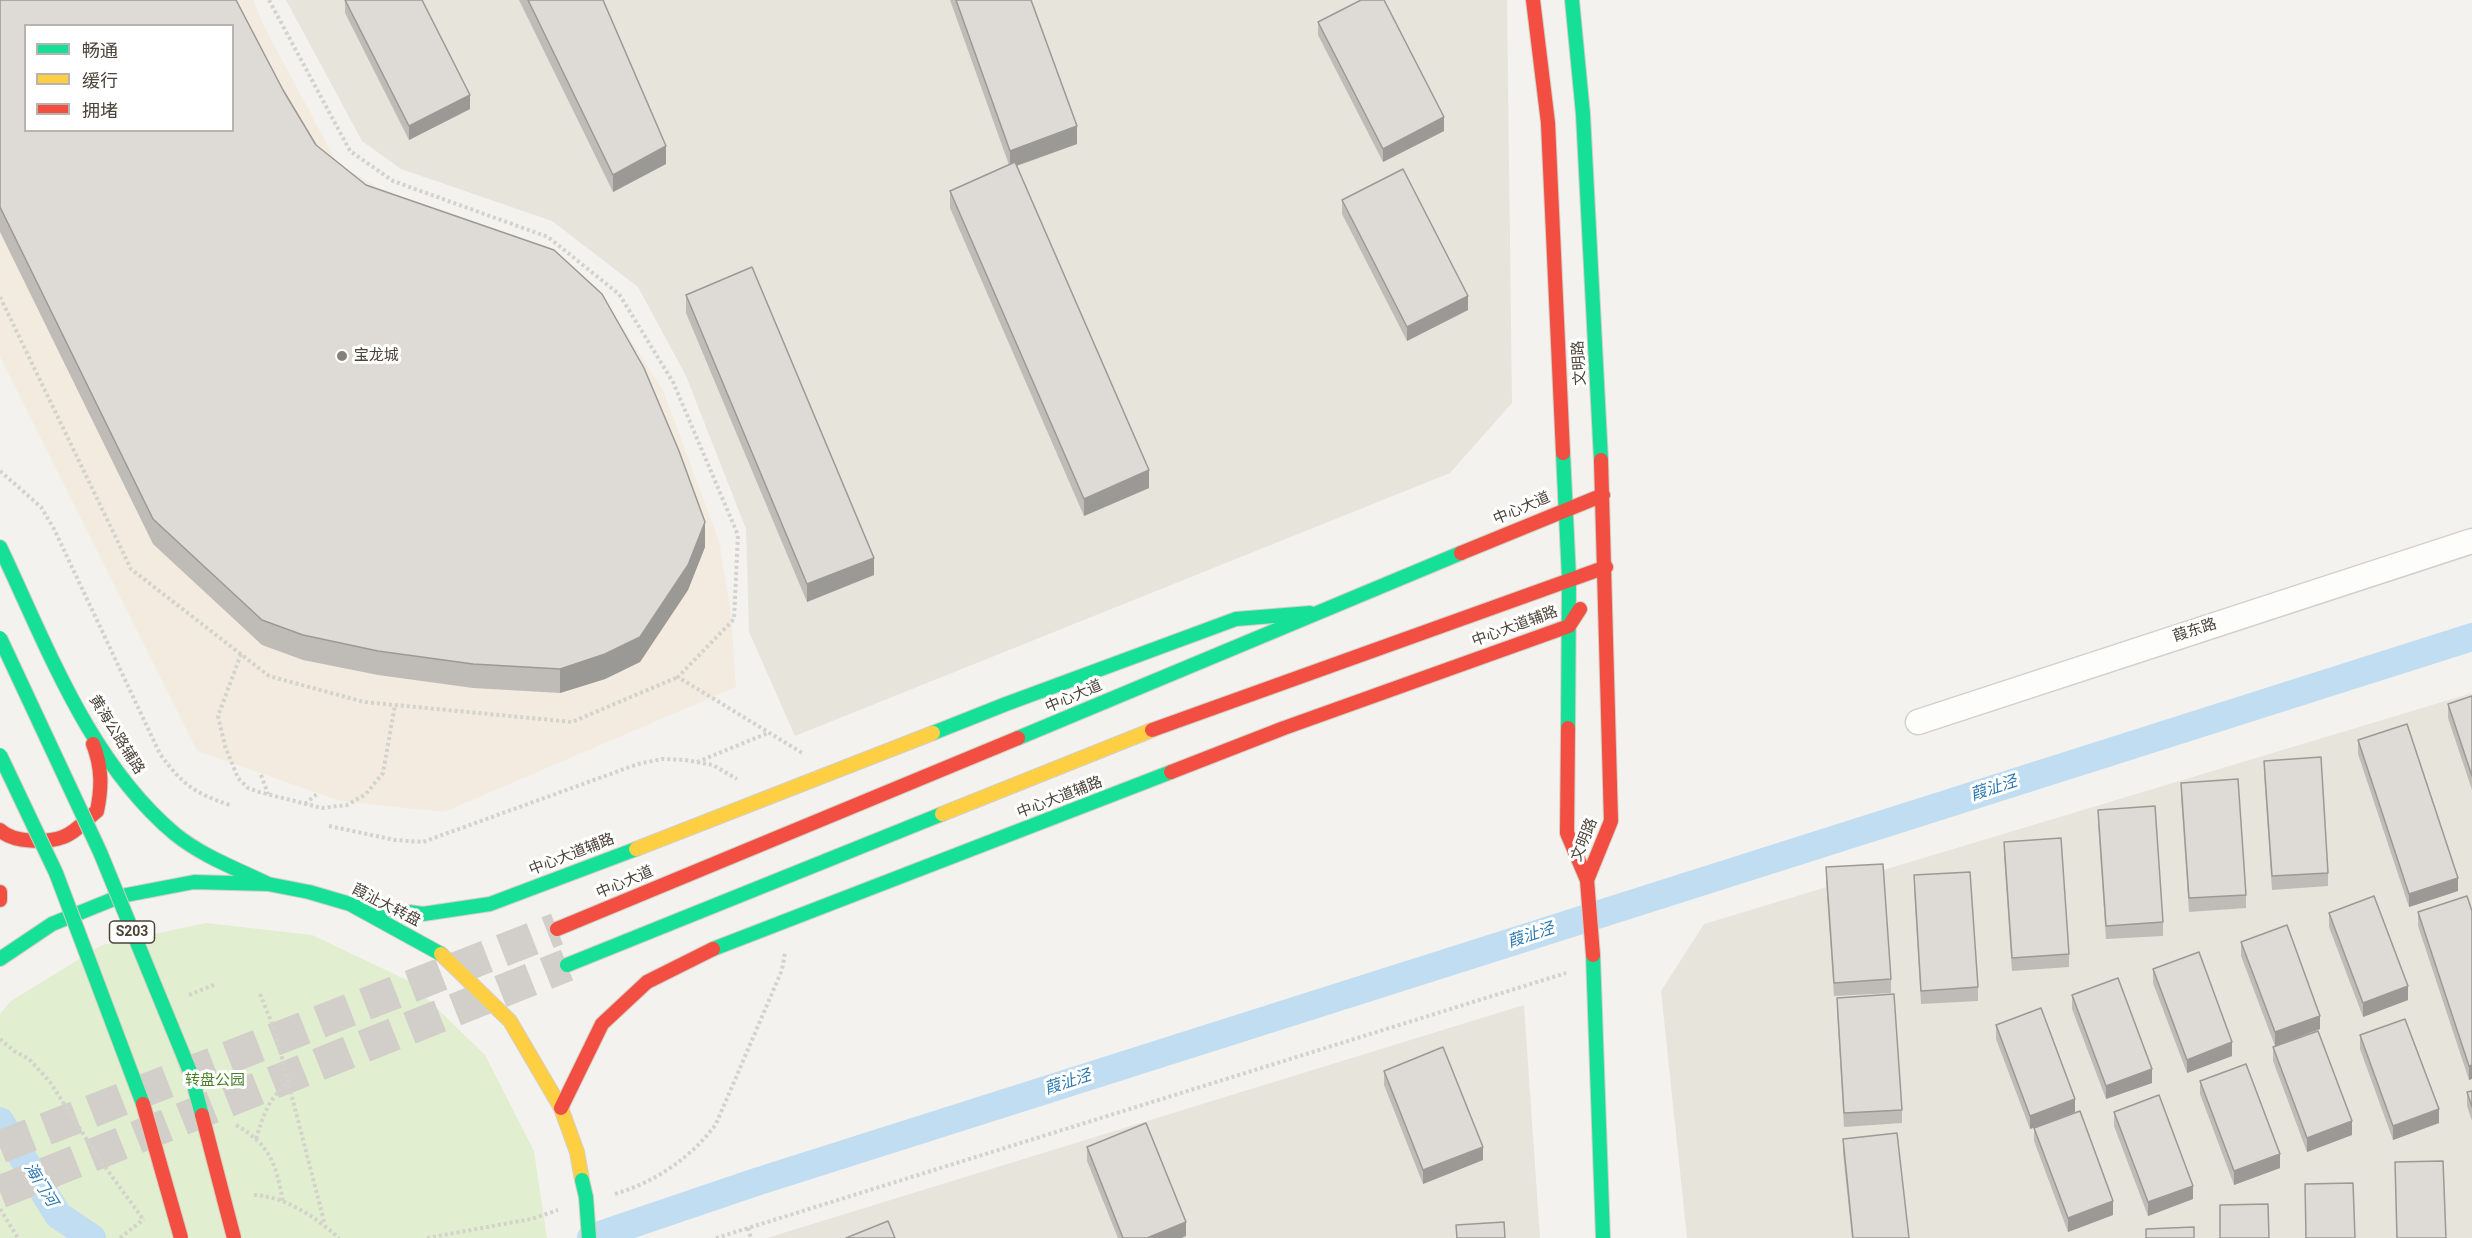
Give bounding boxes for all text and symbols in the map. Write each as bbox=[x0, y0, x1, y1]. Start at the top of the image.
legend bbox=[24, 24, 234, 132]
text: 畅通 bbox=[82, 40, 118, 61]
text: 缓行 bbox=[82, 70, 118, 91]
text: 拥堵 bbox=[82, 100, 118, 121]
street label: 文明路 bbox=[1570, 340, 1590, 386]
place label: 宝龙城 bbox=[354, 347, 399, 365]
marker: 宝龙城 bbox=[335, 349, 349, 363]
street label: 中心大道 bbox=[1491, 489, 1553, 529]
street label: 中心大道辅路 bbox=[1470, 603, 1560, 651]
street label: 葭东路 bbox=[2171, 615, 2219, 647]
street label: 中心大道 bbox=[1043, 677, 1105, 717]
street label: 黄海公路辅路 bbox=[85, 692, 147, 778]
water label: 葭沚泾 bbox=[1968, 772, 2020, 806]
street label: 中心大道辅路 bbox=[1015, 773, 1105, 823]
street label: 文明路 bbox=[1568, 816, 1602, 864]
street label: 中心大道辅路 bbox=[527, 830, 617, 880]
street label: 中心大道 bbox=[594, 863, 656, 903]
street label: 葭沚大转盘 bbox=[349, 881, 423, 931]
water label: 葭沚泾 bbox=[1505, 919, 1557, 953]
road number: S203 bbox=[110, 921, 154, 943]
water label: 葭沚泾 bbox=[1042, 1066, 1094, 1100]
park label: 转盘公园 bbox=[185, 1072, 245, 1090]
water label: 海门河 bbox=[19, 1160, 61, 1210]

